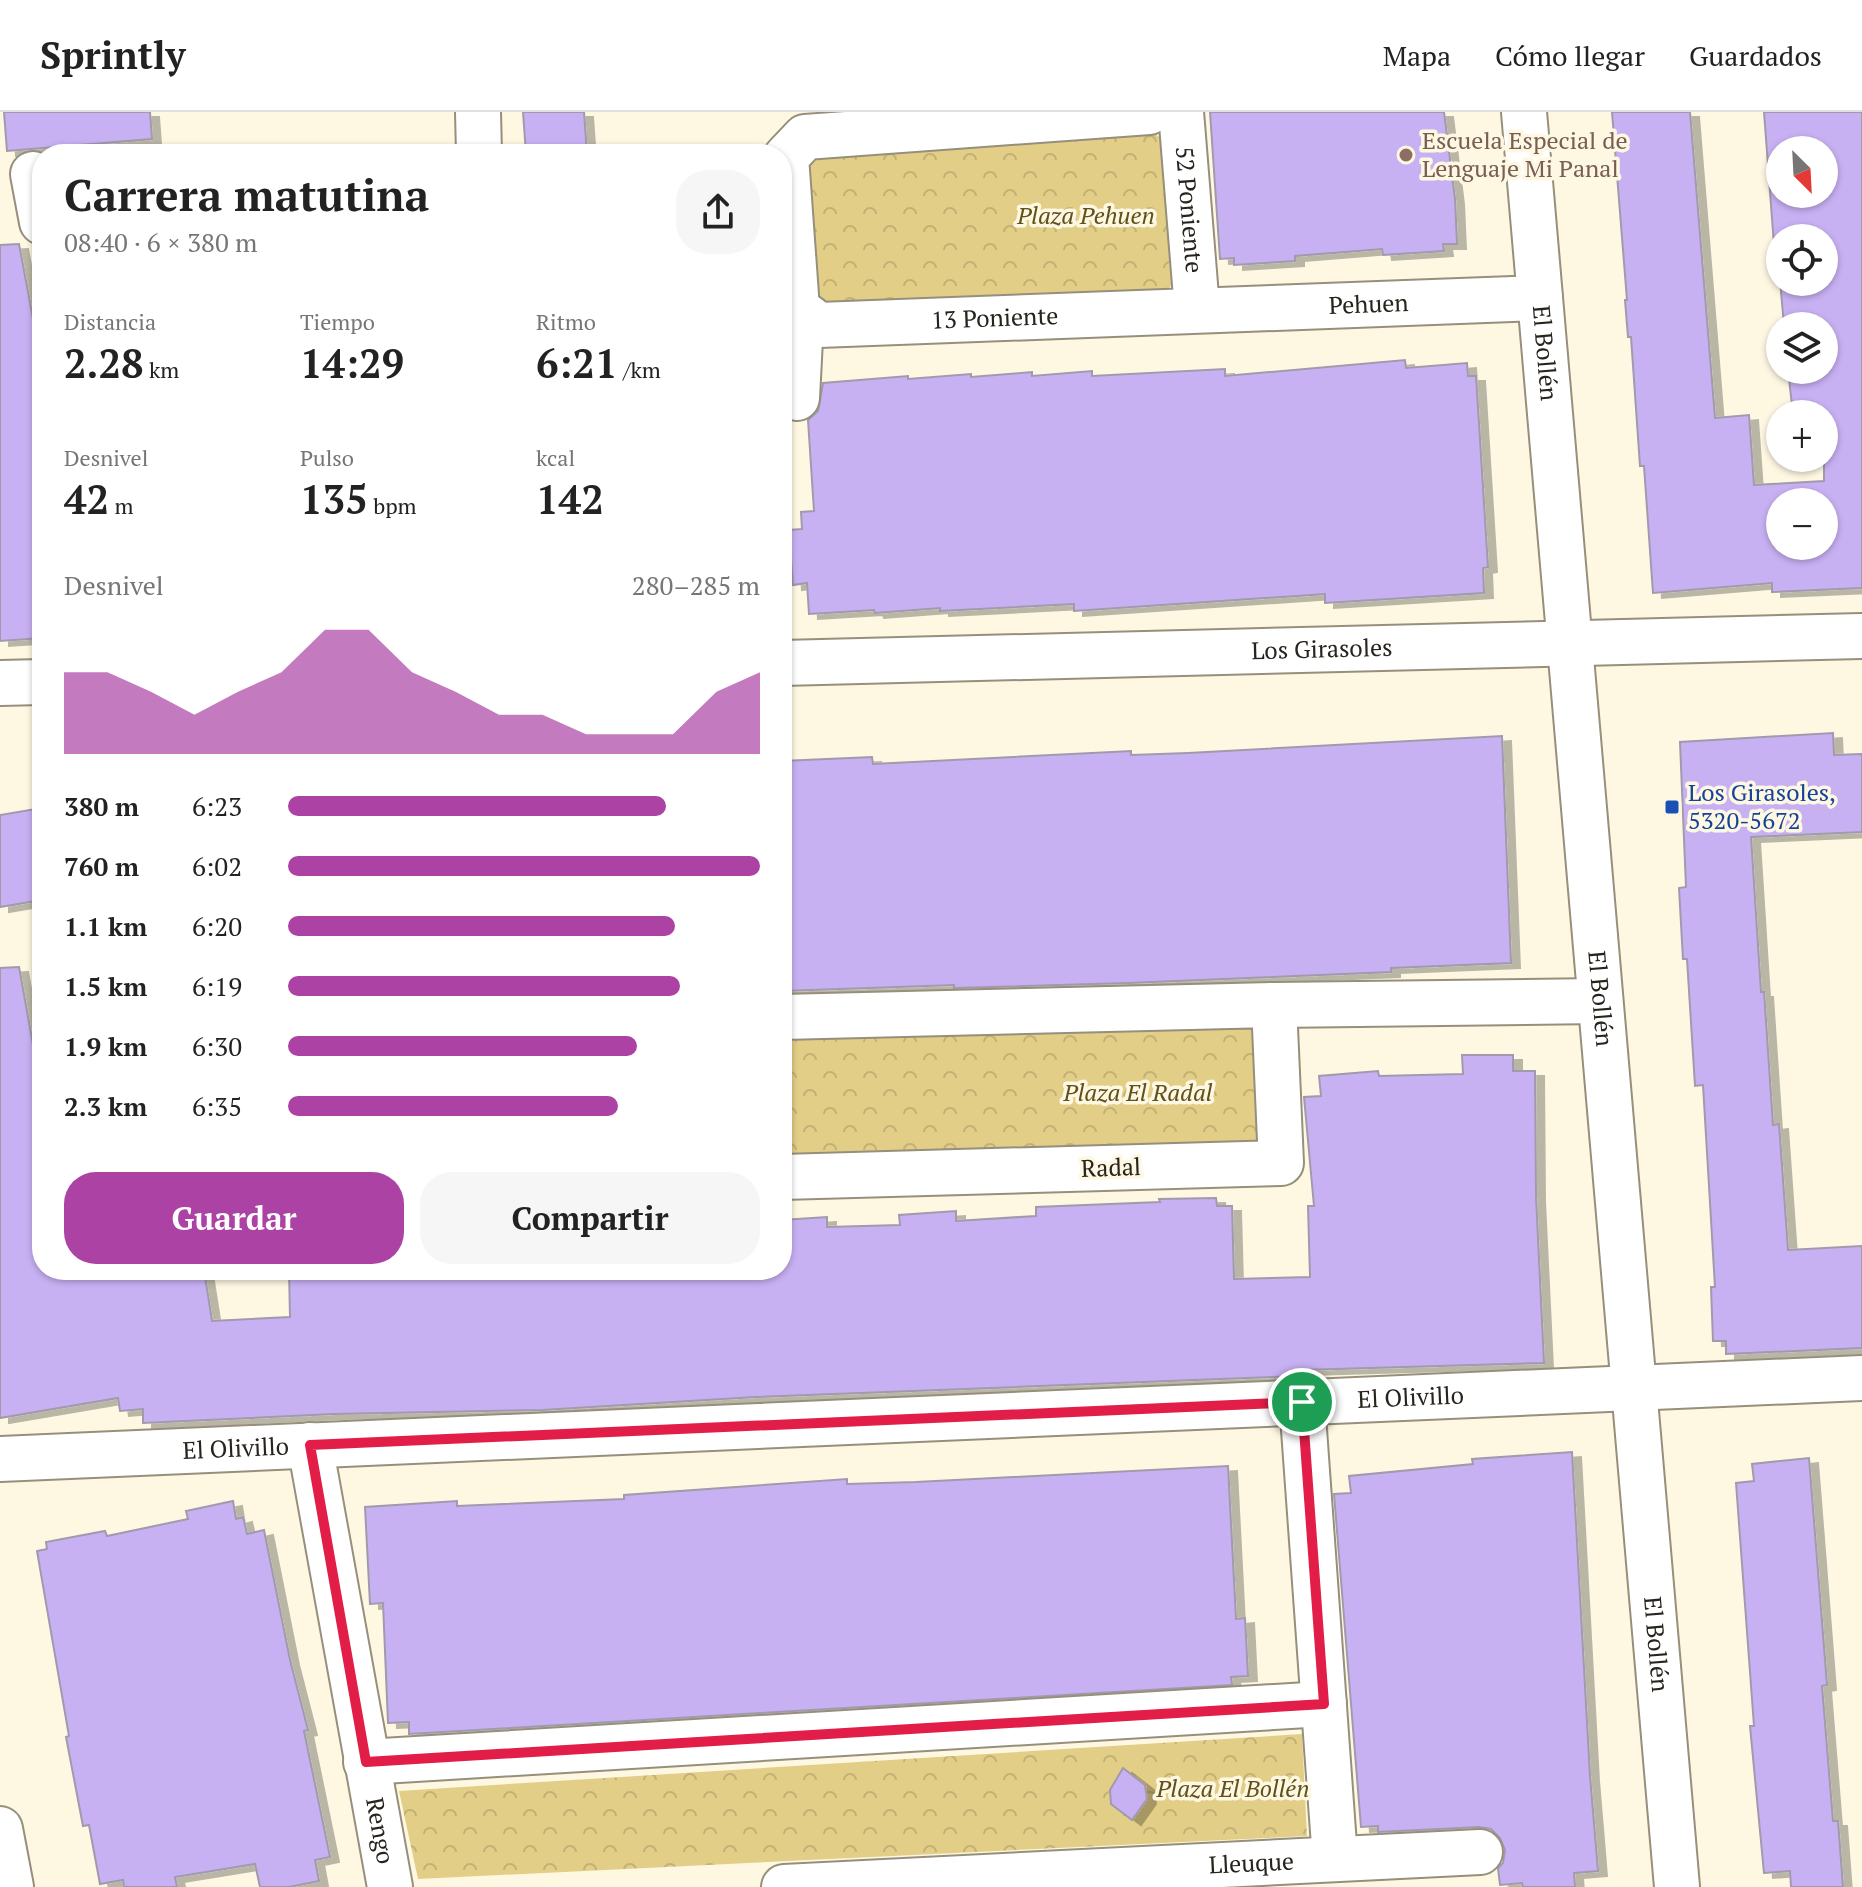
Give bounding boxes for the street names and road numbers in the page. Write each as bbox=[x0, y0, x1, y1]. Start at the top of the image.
street label: 52 Poniente bbox=[1169, 145, 1211, 274]
street label: Pehuen bbox=[1328, 286, 1409, 321]
street label: 13 Poniente bbox=[931, 299, 1059, 336]
street label: El Bollén bbox=[1526, 304, 1566, 402]
street label: Los Girasoles bbox=[1251, 631, 1393, 666]
street label: El Bollén bbox=[1581, 949, 1621, 1048]
street label: Radal bbox=[1080, 1150, 1142, 1184]
street label: El Olivillo bbox=[1357, 1378, 1464, 1415]
street label: El Olivillo bbox=[182, 1429, 290, 1466]
street label: El Bollén bbox=[1637, 1595, 1677, 1693]
street label: Rengo bbox=[359, 1795, 403, 1866]
street label: Lleuque bbox=[1208, 1844, 1295, 1881]

